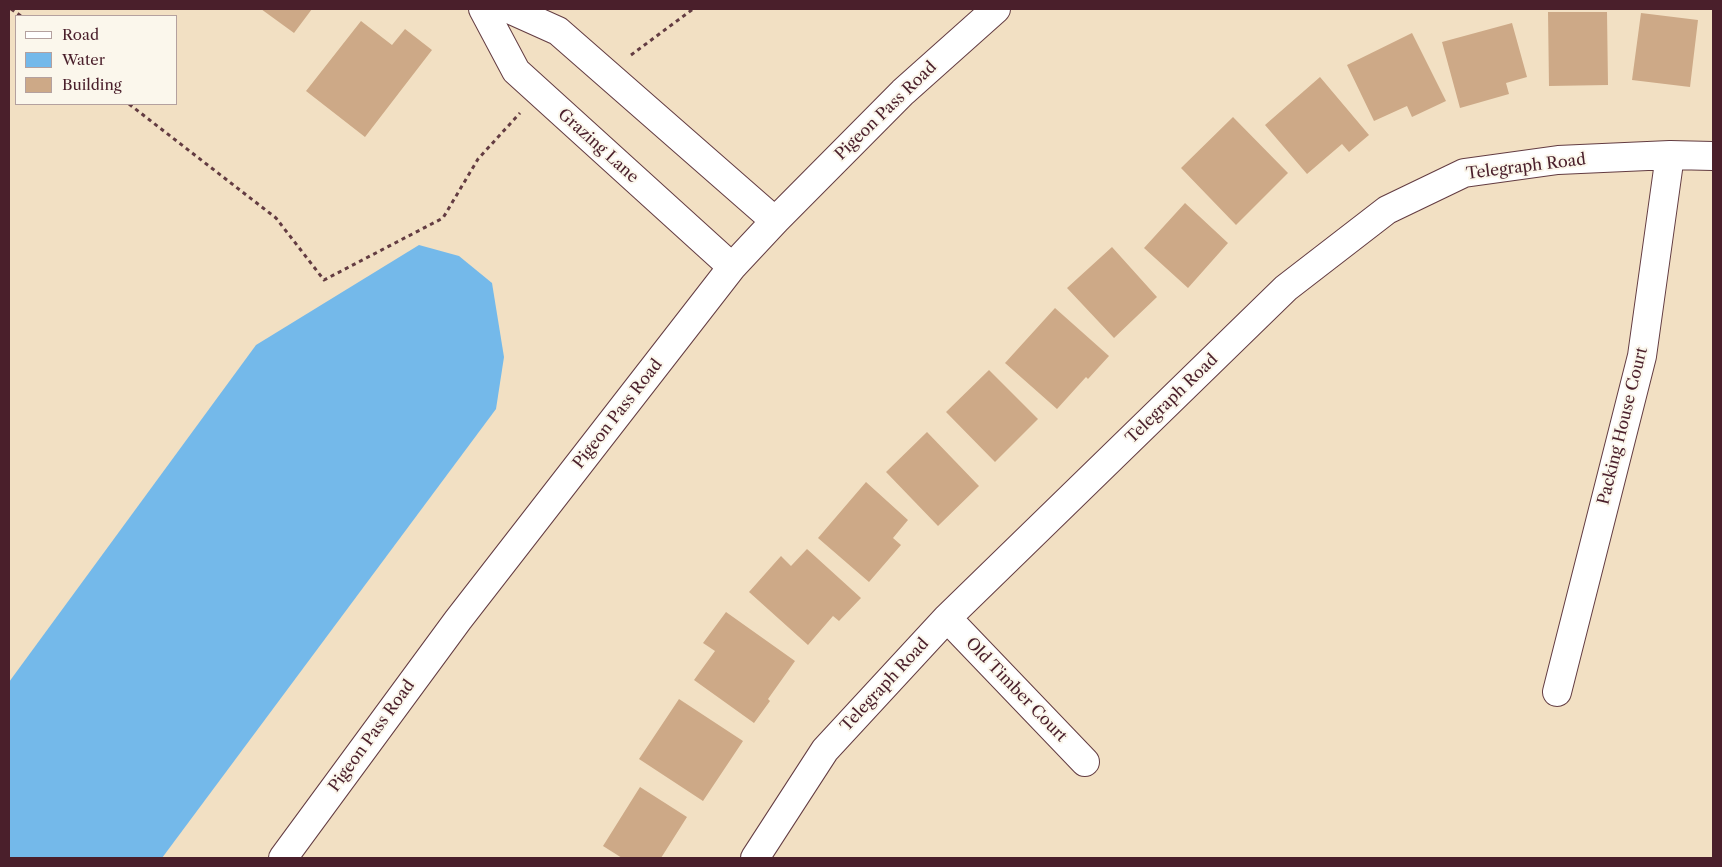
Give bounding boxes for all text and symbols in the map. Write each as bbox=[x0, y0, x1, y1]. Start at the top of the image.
legend bbox=[15, 15, 178, 105]
text: Road bbox=[62, 25, 99, 44]
text: Water bbox=[62, 50, 105, 69]
street label: Pigeon Pass Road bbox=[831, 58, 941, 164]
text: Building bbox=[62, 75, 122, 94]
street label: Grazing Lane bbox=[554, 105, 642, 187]
street label: Telegraph Road bbox=[1465, 150, 1587, 184]
street label: Packing House Court bbox=[1594, 345, 1652, 507]
street label: Telegraph Road bbox=[1122, 350, 1222, 448]
street label: Pigeon Pass Road bbox=[569, 356, 667, 472]
street label: Telegraph Road bbox=[837, 634, 933, 736]
street label: Old Timber Court bbox=[961, 634, 1071, 746]
street label: Pigeon Pass Road bbox=[325, 676, 419, 796]

